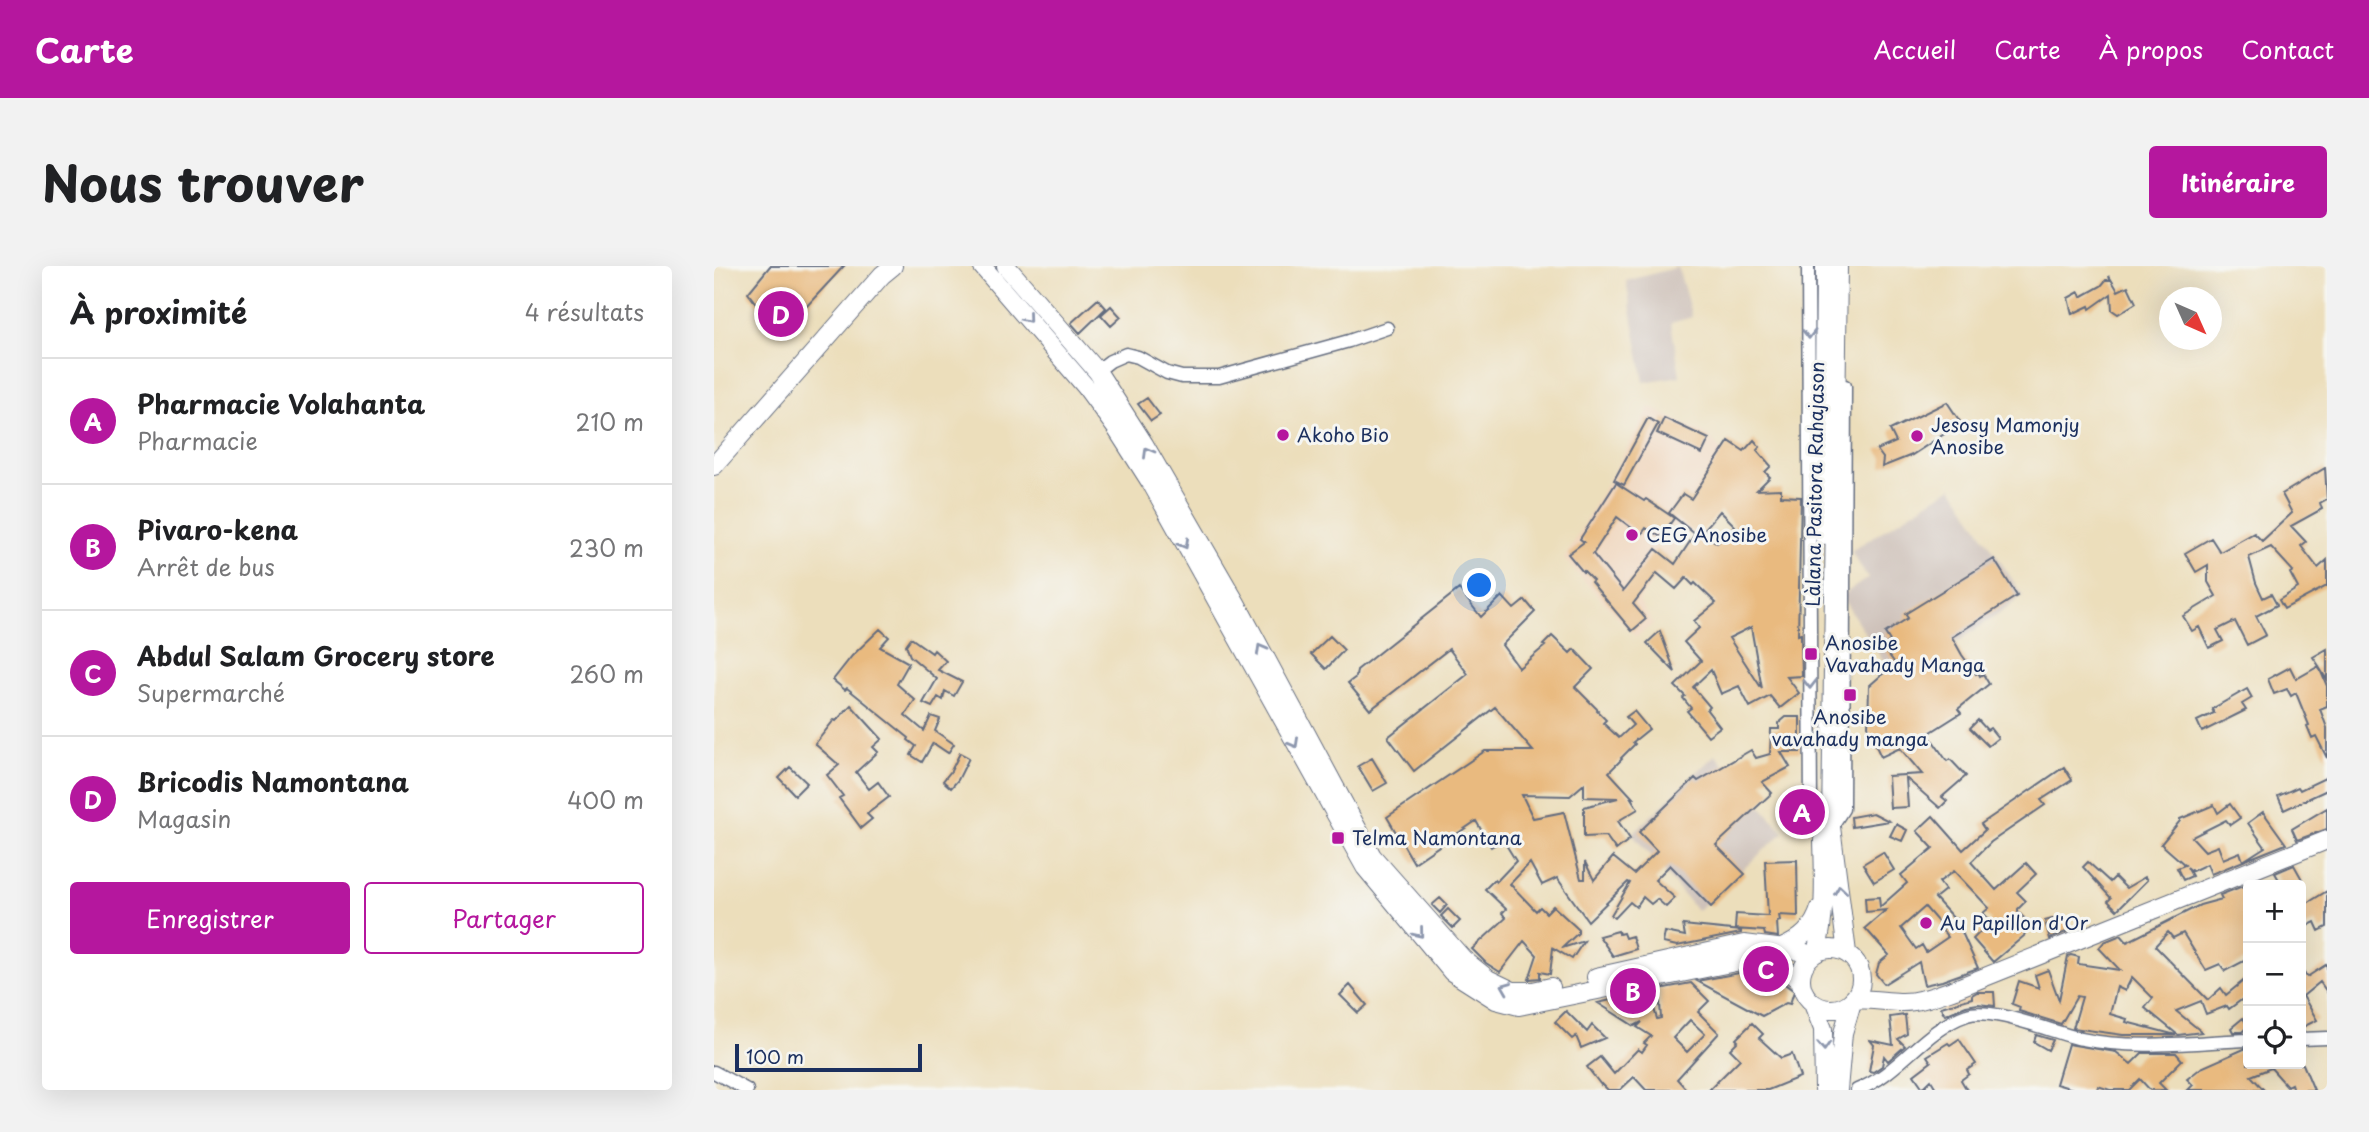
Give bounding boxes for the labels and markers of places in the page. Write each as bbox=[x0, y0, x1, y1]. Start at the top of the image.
pin: D bbox=[758, 288, 804, 340]
place label: Jesosy Mamonjy Anosibe bbox=[1931, 410, 2080, 460]
place label: Akoho Bio bbox=[1297, 420, 1389, 448]
marker: Akoho Bio bbox=[1275, 427, 1291, 443]
marker: Jesosy Mamonjy Anosibe bbox=[1909, 428, 1925, 444]
place label: CEG Anosibe bbox=[1646, 520, 1767, 548]
marker: CEG Anosibe bbox=[1624, 527, 1640, 543]
place label: Anosibe Vavahady Manga bbox=[1825, 628, 1985, 678]
marker: Anosibe Vavahady Manga bbox=[1803, 646, 1819, 662]
marker: Anosibe vavahady manga bbox=[1842, 687, 1858, 703]
place label: Anosibe vavahady manga bbox=[1772, 702, 1928, 752]
pin: A bbox=[1779, 786, 1825, 838]
place label: Telma Namontana bbox=[1352, 823, 1522, 851]
marker: Telma Namontana bbox=[1330, 830, 1346, 846]
place label: Au Papillon d'Or bbox=[1940, 908, 2089, 936]
marker: Au Papillon d'Or bbox=[1918, 915, 1934, 931]
pin: C bbox=[1743, 943, 1789, 995]
pin: B bbox=[1610, 965, 1656, 1017]

